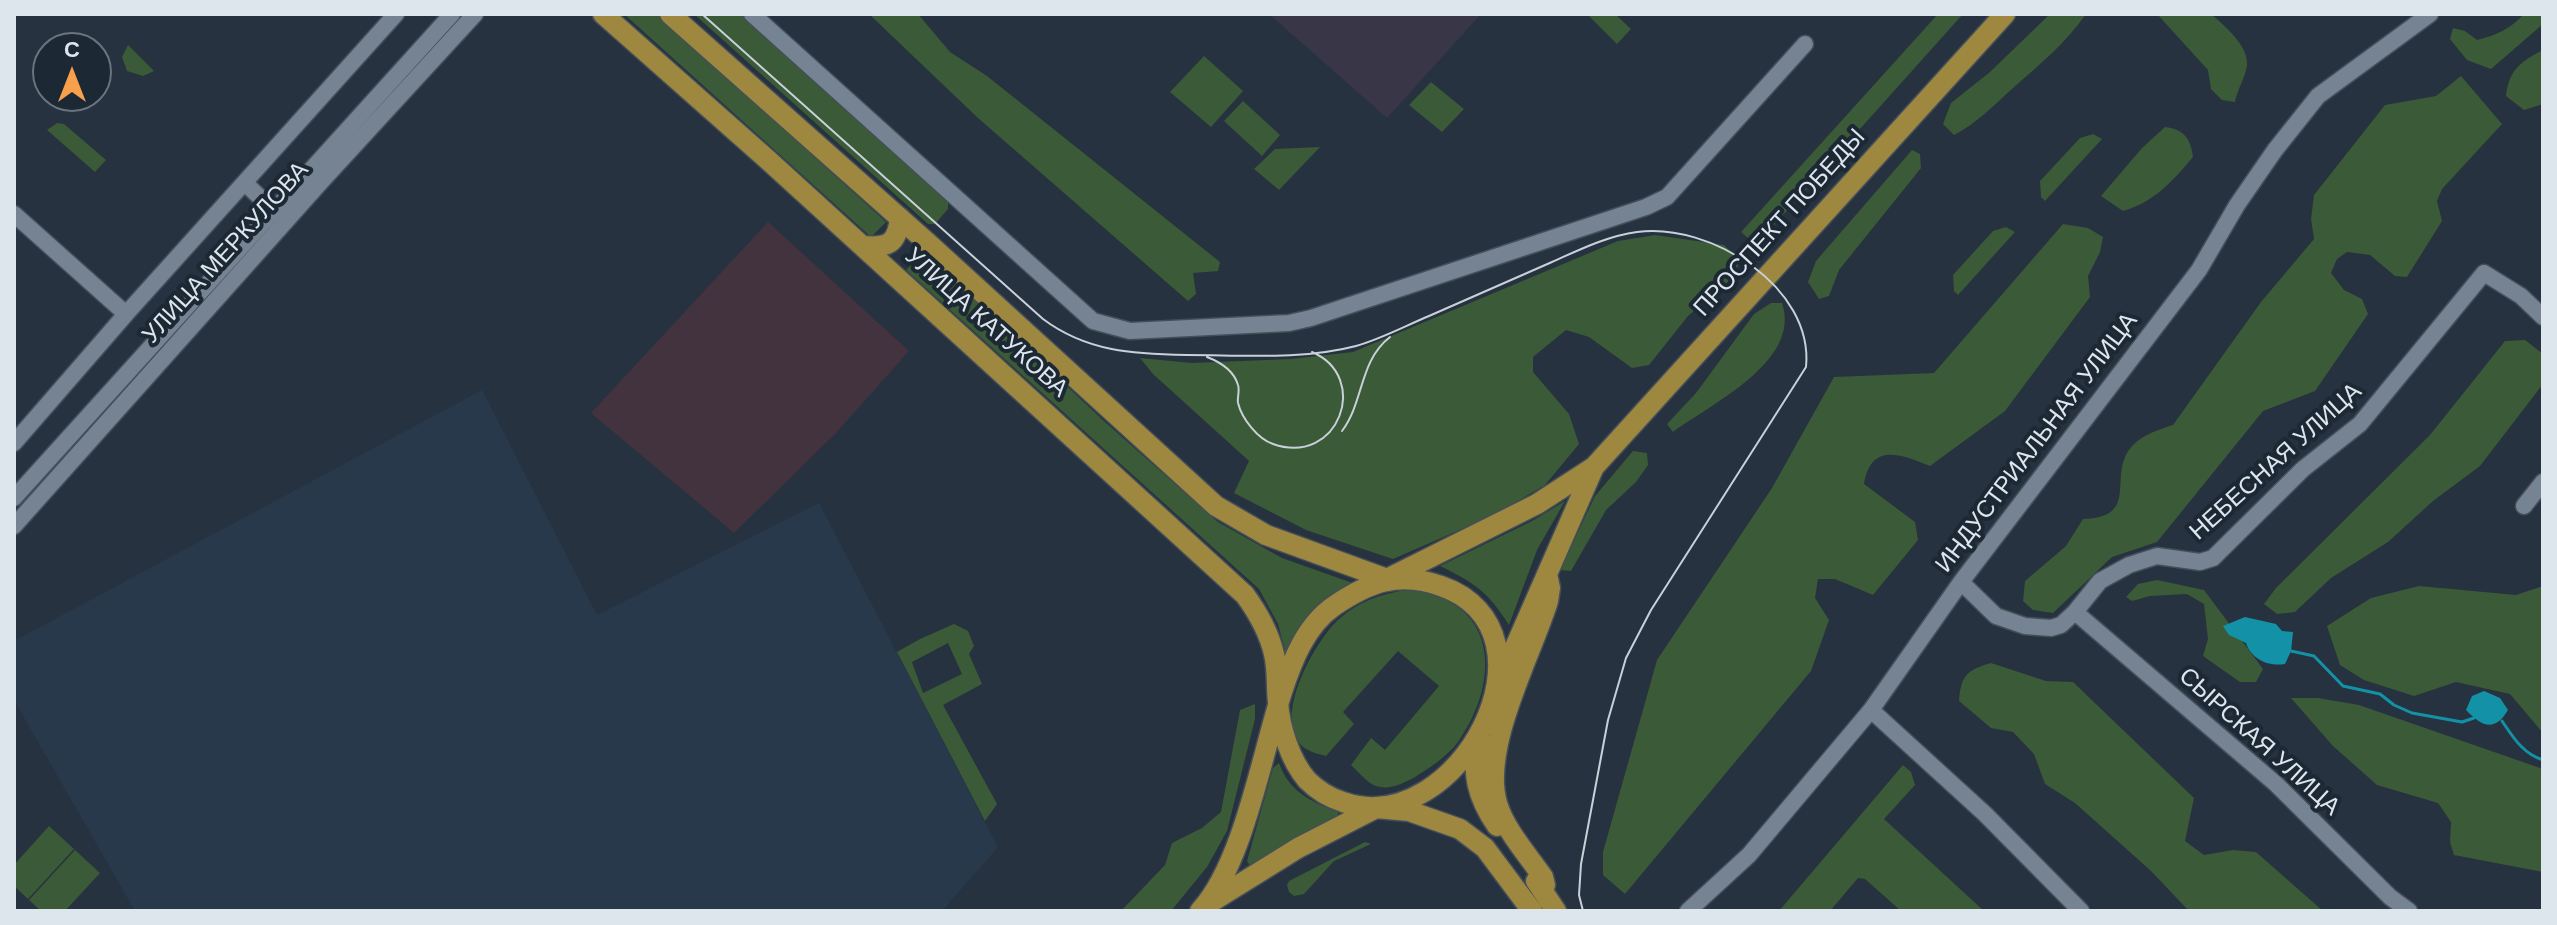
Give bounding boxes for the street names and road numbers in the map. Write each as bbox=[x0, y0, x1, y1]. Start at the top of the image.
street label: ПРОСПЕКТ ПОБЕДЫ bbox=[1688, 123, 1872, 323]
street label: УЛИЦА МЕРКУЛОВА bbox=[137, 156, 315, 350]
street label: УЛИЦА КАТУКОВА bbox=[899, 242, 1073, 404]
street label: ИНДУСТРИАЛЬНАЯ УЛИЦА bbox=[1930, 308, 2144, 578]
street label: НЕБЕСНАЯ УЛИЦА bbox=[2184, 377, 2368, 547]
street label: СЫРСКАЯ УЛИЦА bbox=[2173, 662, 2345, 822]

